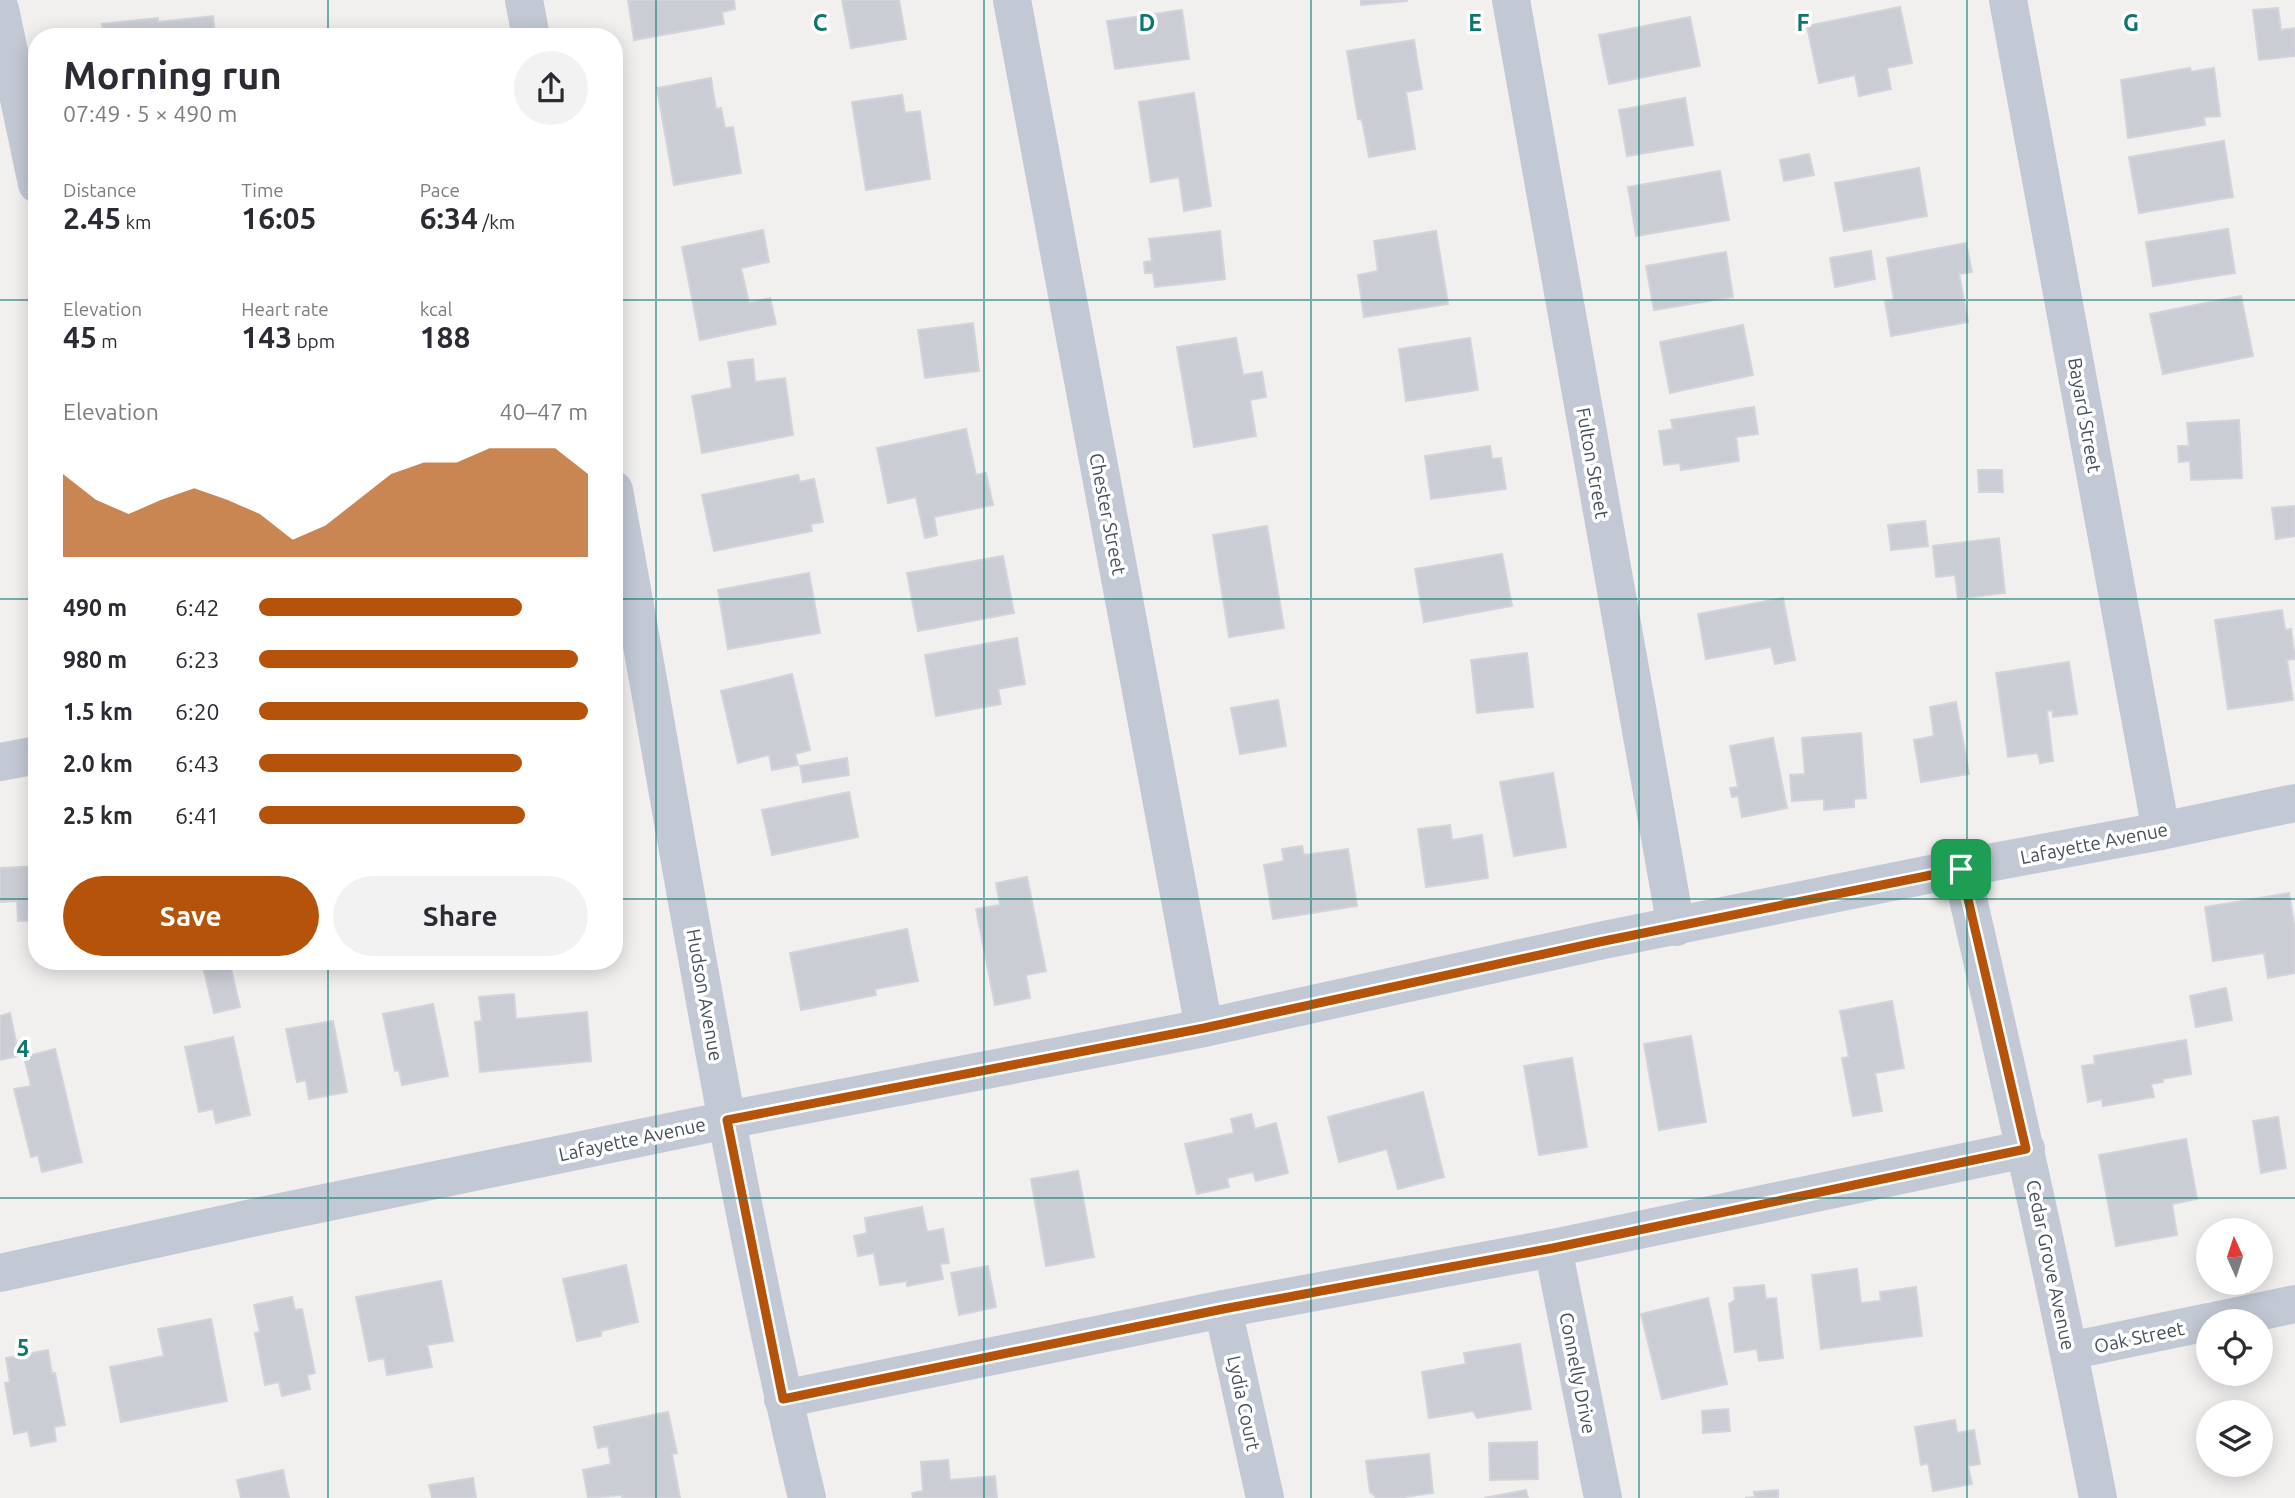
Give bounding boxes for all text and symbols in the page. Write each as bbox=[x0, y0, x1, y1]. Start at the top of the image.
text: C bbox=[813, 10, 828, 35]
text: D bbox=[1139, 10, 1155, 35]
text: E bbox=[1468, 10, 1482, 35]
text: F bbox=[1797, 10, 1810, 35]
text: G bbox=[2123, 10, 2139, 35]
button: share bbox=[514, 51, 588, 125]
text: Morning run bbox=[63, 54, 282, 96]
text: 07:49 · 5 × 490 m bbox=[63, 101, 237, 126]
text: Distance bbox=[63, 179, 137, 201]
text: Time bbox=[241, 179, 284, 201]
text: Pace bbox=[420, 179, 460, 201]
text: 2.45 bbox=[63, 201, 121, 235]
text: 16:05 bbox=[241, 201, 316, 235]
text: 6:34 bbox=[420, 201, 478, 235]
text: km bbox=[121, 211, 151, 233]
text: /km bbox=[478, 211, 515, 233]
text: Elevation bbox=[63, 298, 142, 320]
text: Heart rate bbox=[241, 298, 329, 320]
text: kcal bbox=[420, 298, 452, 320]
text: 45 bbox=[63, 320, 97, 354]
text: 143 bbox=[241, 320, 292, 354]
text: 188 bbox=[420, 320, 470, 354]
text: m bbox=[97, 330, 118, 352]
text: bpm bbox=[292, 330, 335, 352]
street label: Bayard Street bbox=[2064, 356, 2106, 475]
text: Elevation bbox=[63, 399, 159, 424]
text: 40–47 m bbox=[500, 399, 588, 424]
street label: Fulton Street bbox=[1572, 406, 1614, 521]
street label: Chester Street bbox=[1085, 451, 1131, 577]
text: 490 m bbox=[63, 595, 127, 620]
text: 6:42 bbox=[175, 595, 220, 620]
text: 980 m bbox=[63, 647, 127, 672]
text: 6:23 bbox=[175, 647, 220, 672]
text: 1.5 km bbox=[63, 699, 133, 724]
text: 6:20 bbox=[175, 699, 220, 724]
text: 2.0 km bbox=[63, 751, 133, 776]
text: 6:43 bbox=[175, 751, 220, 776]
text: 2.5 km bbox=[63, 803, 133, 828]
text: 6:41 bbox=[175, 803, 220, 828]
street label: Lafayette Avenue bbox=[2018, 818, 2170, 868]
pin bbox=[1931, 839, 1991, 899]
icon: arrive bbox=[1942, 850, 1980, 888]
button: Save bbox=[63, 876, 319, 956]
button: Share bbox=[333, 876, 588, 956]
street label: Hudson Avenue bbox=[683, 927, 727, 1063]
text: 4 bbox=[17, 1036, 30, 1061]
street label: Lafayette Avenue bbox=[556, 1113, 708, 1165]
street label: Cedar Grove Avenue bbox=[2022, 1178, 2080, 1352]
north arrow bbox=[2196, 1218, 2273, 1295]
map controls bbox=[2196, 1218, 2273, 1477]
button: locate bbox=[2196, 1309, 2273, 1386]
street label: Connelly Drive bbox=[1555, 1310, 1601, 1436]
street label: Oak Street bbox=[2092, 1317, 2187, 1357]
text: 5 bbox=[17, 1335, 29, 1360]
street label: Lydia Court bbox=[1223, 1353, 1265, 1453]
button: layers bbox=[2196, 1400, 2273, 1477]

